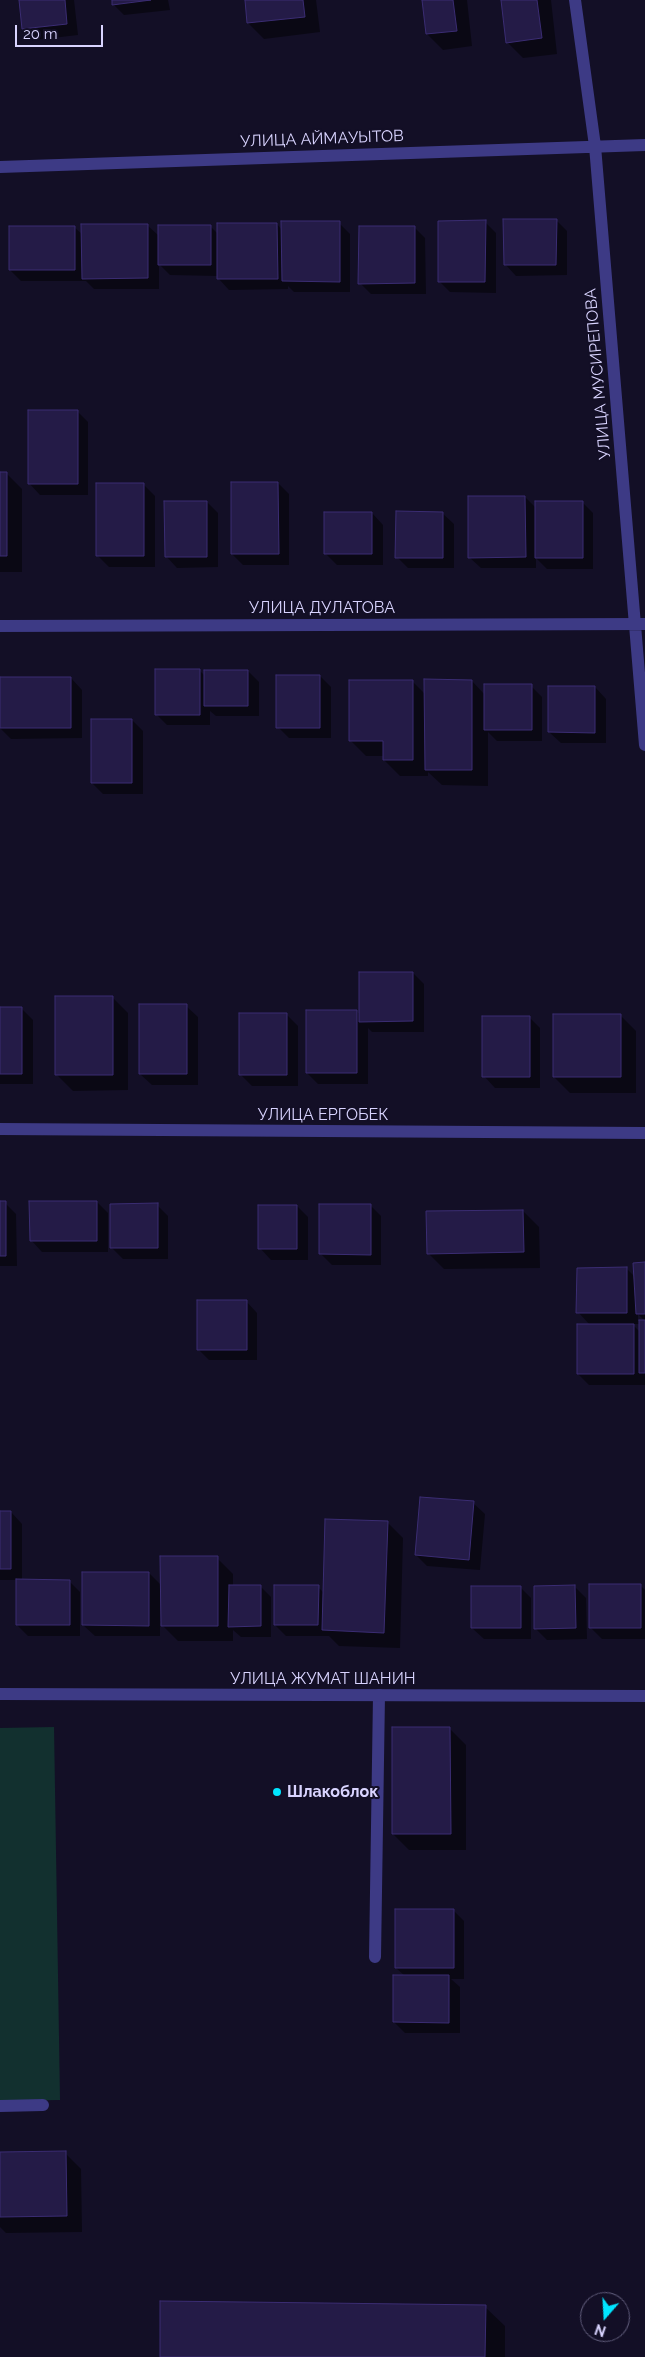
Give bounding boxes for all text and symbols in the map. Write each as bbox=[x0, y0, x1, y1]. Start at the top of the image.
scale bar bbox=[18, 15, 105, 47]
text: 20 m bbox=[23, 25, 58, 43]
street label: УЛИЦА АЙМАУЫТОВ bbox=[240, 127, 404, 151]
street label: УЛИЦА МУСИРЕПОВА bbox=[581, 288, 615, 460]
street label: УЛИЦА ДУЛАТОВА bbox=[249, 598, 395, 618]
street label: УЛИЦА ЕРГОБЕК bbox=[258, 1105, 388, 1125]
street label: УЛИЦА ЖУМАТ ШАНИН bbox=[230, 1669, 416, 1689]
place label: Шлакоблок bbox=[287, 1782, 378, 1802]
marker: Шлакоблок bbox=[271, 1786, 283, 1798]
north arrow bbox=[580, 2292, 630, 2342]
text: N bbox=[593, 2321, 608, 2340]

